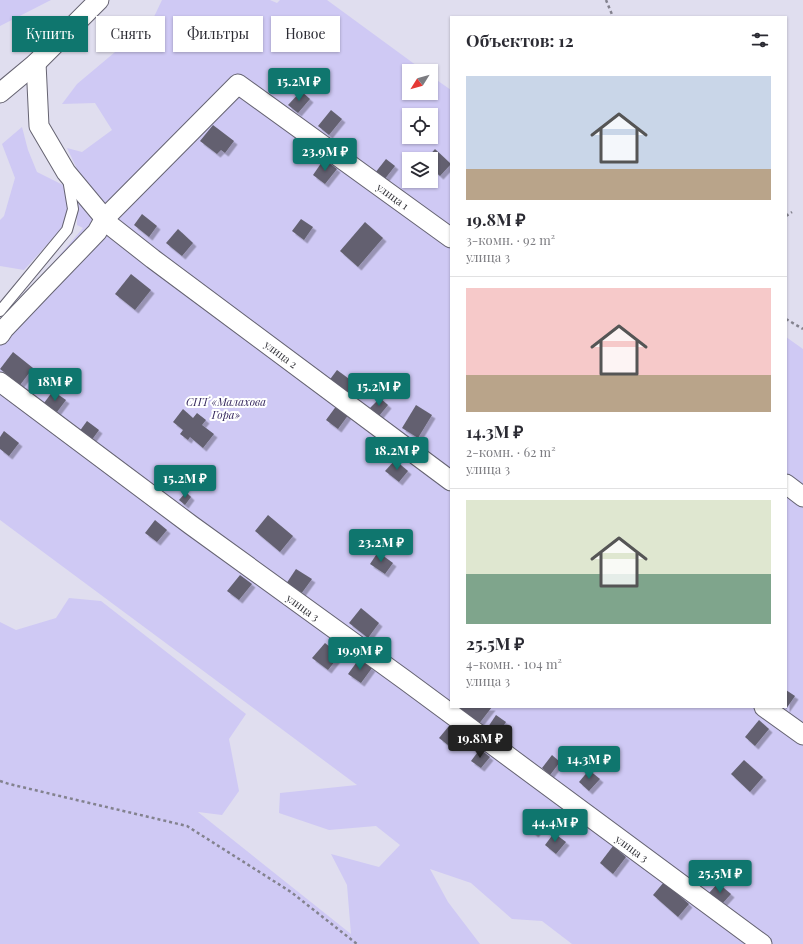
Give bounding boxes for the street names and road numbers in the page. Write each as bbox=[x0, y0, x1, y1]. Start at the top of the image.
street label: улица 1 bbox=[373, 179, 412, 213]
street label: улица 2 bbox=[261, 336, 301, 371]
street label: улица 3 bbox=[283, 589, 323, 624]
street label: улица 3 bbox=[612, 830, 652, 865]

